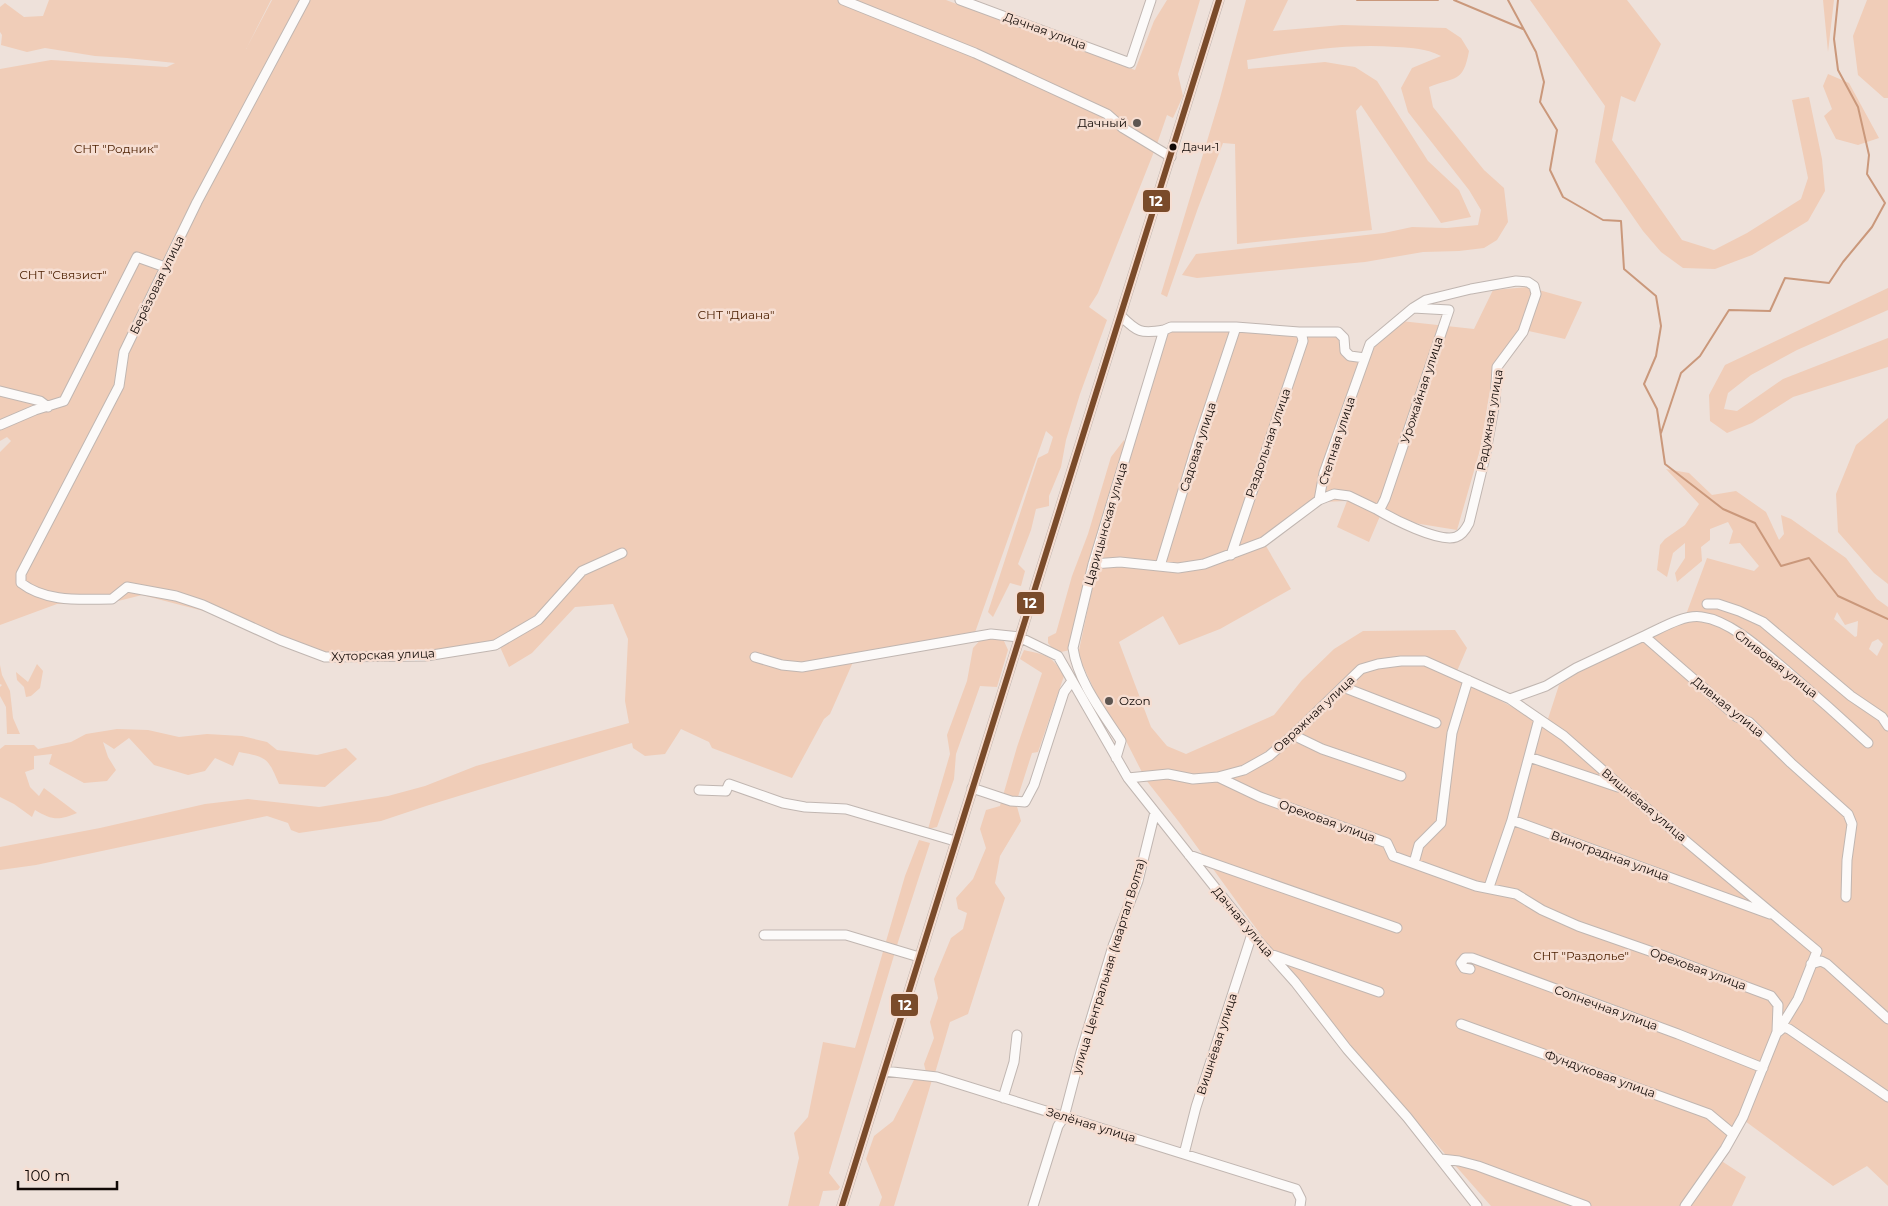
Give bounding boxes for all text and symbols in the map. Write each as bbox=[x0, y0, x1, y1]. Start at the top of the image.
street label: Дачная улица bbox=[1002, 9, 1088, 52]
place label: Дачный bbox=[1078, 115, 1127, 130]
marker: Дачный bbox=[1131, 117, 1143, 129]
place label: Дачи-1 bbox=[1182, 140, 1219, 154]
park label: СНТ "Родник" bbox=[74, 141, 158, 156]
marker: Дачи-1 bbox=[1168, 142, 1178, 152]
line badge: 12 bbox=[1142, 189, 1171, 213]
text: 12 bbox=[1149, 192, 1163, 210]
street label: Берёзовая улица bbox=[126, 233, 187, 337]
park label: СНТ "Связист" bbox=[19, 267, 107, 282]
park label: СНТ "Диана" bbox=[698, 307, 774, 322]
street label: Урожайная улица bbox=[1397, 335, 1446, 445]
street label: Радужная улица bbox=[1473, 368, 1506, 472]
street label: Раздольная улица bbox=[1242, 386, 1293, 499]
street label: Степная улица bbox=[1315, 395, 1358, 487]
street label: Садовая улица bbox=[1176, 400, 1219, 493]
street label: Царицынская улица bbox=[1081, 460, 1130, 587]
line badge: 12 bbox=[1016, 591, 1045, 615]
text: 12 bbox=[1023, 594, 1037, 612]
street label: Сливовая улица bbox=[1732, 627, 1821, 701]
street label: Хуторская улица bbox=[331, 645, 435, 664]
street label: Овражная улица bbox=[1270, 672, 1357, 755]
street label: Дивная улица bbox=[1689, 673, 1767, 740]
place label: Ozon bbox=[1119, 693, 1151, 708]
marker: Ozon bbox=[1103, 695, 1115, 707]
street label: Вишнёвая улица bbox=[1599, 765, 1690, 844]
street label: Ореховая улица bbox=[1277, 796, 1377, 845]
street label: Виноградная улица bbox=[1549, 827, 1671, 884]
street label: улица Центральная (квартал Волта) bbox=[1068, 857, 1148, 1076]
street label: Дачная улица bbox=[1210, 884, 1277, 960]
street label: Ореховая улица bbox=[1648, 944, 1748, 993]
park label: СНТ "Раздолье" bbox=[1533, 948, 1629, 963]
street label: Солнечная улица bbox=[1552, 982, 1660, 1033]
street label: Вишнёвая улица bbox=[1193, 991, 1240, 1097]
line badge: 12 bbox=[890, 993, 919, 1017]
text: 12 bbox=[898, 996, 912, 1014]
street label: Фундуковая улица bbox=[1543, 1046, 1658, 1101]
street label: Зелёная улица bbox=[1045, 1104, 1138, 1145]
scale bar bbox=[18, 1158, 116, 1190]
text: 100 m bbox=[25, 1166, 70, 1185]

